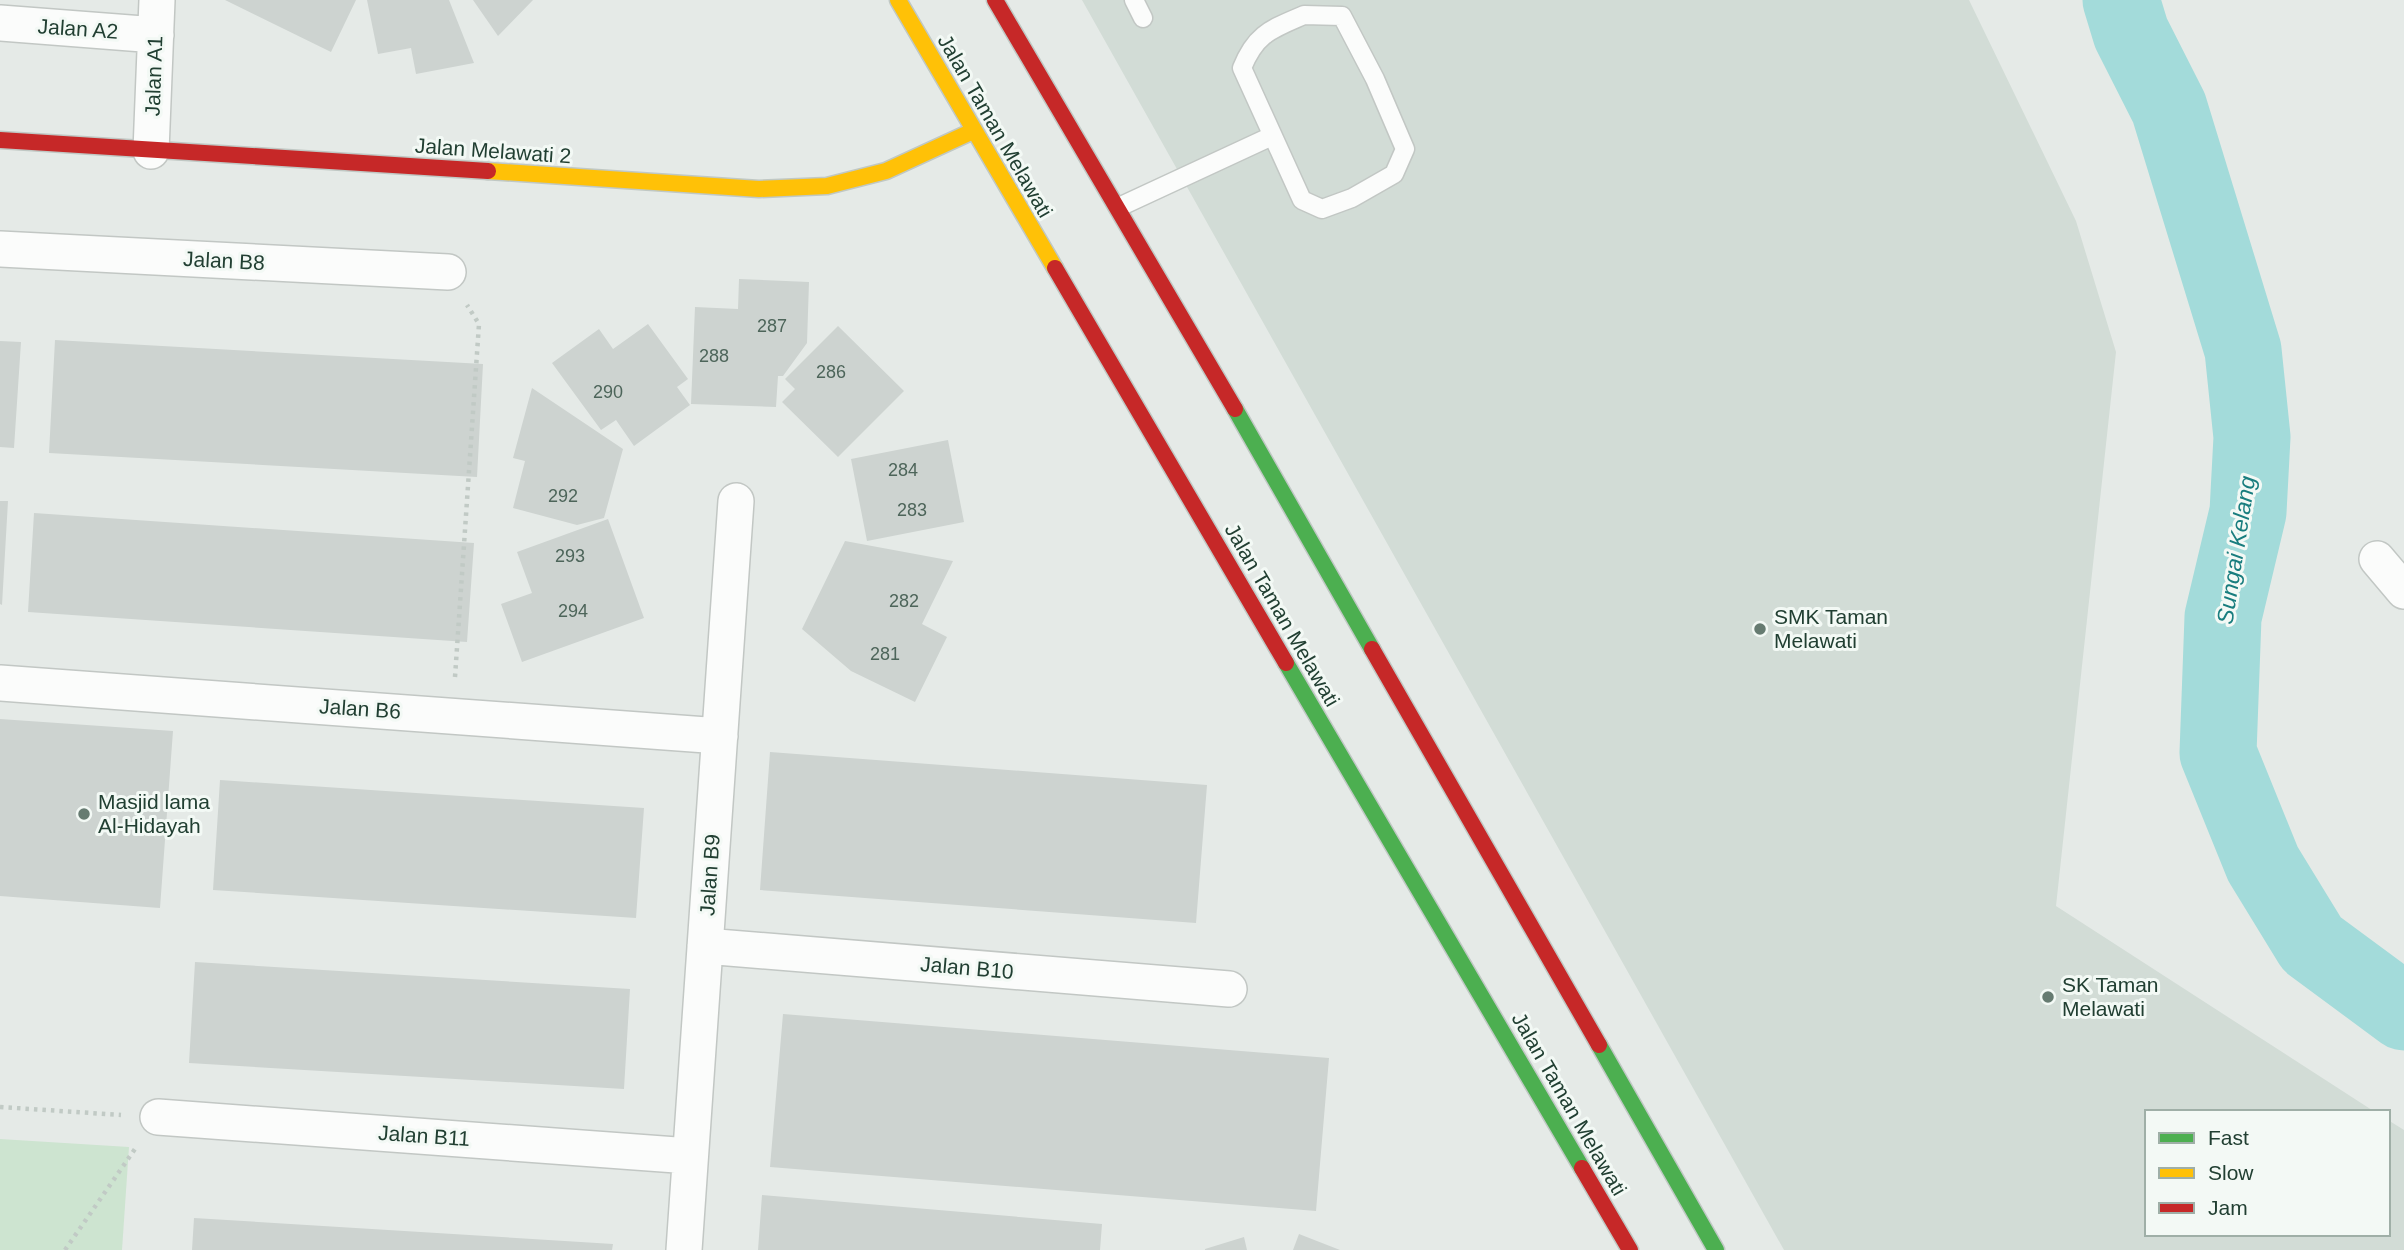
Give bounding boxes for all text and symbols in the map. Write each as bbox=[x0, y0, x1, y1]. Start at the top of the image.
street label: Jalan A2 bbox=[37, 14, 119, 43]
street label: Jalan Taman Melawati bbox=[934, 30, 1057, 221]
street label: Jalan A1 bbox=[141, 35, 166, 117]
street label: Jalan Melawati 2 bbox=[414, 134, 572, 167]
street label: Jalan B8 bbox=[183, 247, 265, 274]
house number: 287 bbox=[757, 316, 787, 336]
house number: 288 bbox=[699, 346, 729, 366]
house number: 286 bbox=[816, 362, 846, 382]
house number: 290 bbox=[593, 382, 623, 402]
house number: 284 bbox=[888, 460, 918, 480]
water label: Sungai Kelang bbox=[2211, 474, 2261, 626]
house number: 292 bbox=[548, 486, 578, 506]
house number: 283 bbox=[897, 500, 927, 520]
street label: Jalan Taman Melawati bbox=[1221, 519, 1344, 710]
house number: 293 bbox=[555, 546, 585, 566]
house number: 282 bbox=[889, 591, 919, 611]
house number: 294 bbox=[558, 601, 588, 621]
place label: SMK Taman Melawati bbox=[1774, 605, 1888, 652]
marker: SMK Taman Melawati bbox=[1752, 621, 1768, 637]
house number: 281 bbox=[870, 644, 900, 664]
street label: Jalan B6 bbox=[318, 694, 402, 723]
place label: Masjid lama Al-Hidayah bbox=[98, 790, 210, 837]
marker: Masjid lama Al-Hidayah bbox=[76, 806, 92, 822]
street label: Jalan B9 bbox=[695, 833, 724, 917]
street label: Jalan B10 bbox=[920, 952, 1015, 983]
place label: SK Taman Melawati bbox=[2062, 973, 2159, 1020]
marker: SK Taman Melawati bbox=[2040, 989, 2056, 1005]
street label: Jalan Taman Melawati bbox=[1508, 1008, 1631, 1199]
legend bbox=[2145, 1110, 2390, 1236]
street label: Jalan B11 bbox=[377, 1121, 471, 1150]
text: Fast bbox=[2208, 1126, 2249, 1149]
text: Slow bbox=[2208, 1161, 2254, 1184]
text: Jam bbox=[2208, 1196, 2248, 1219]

